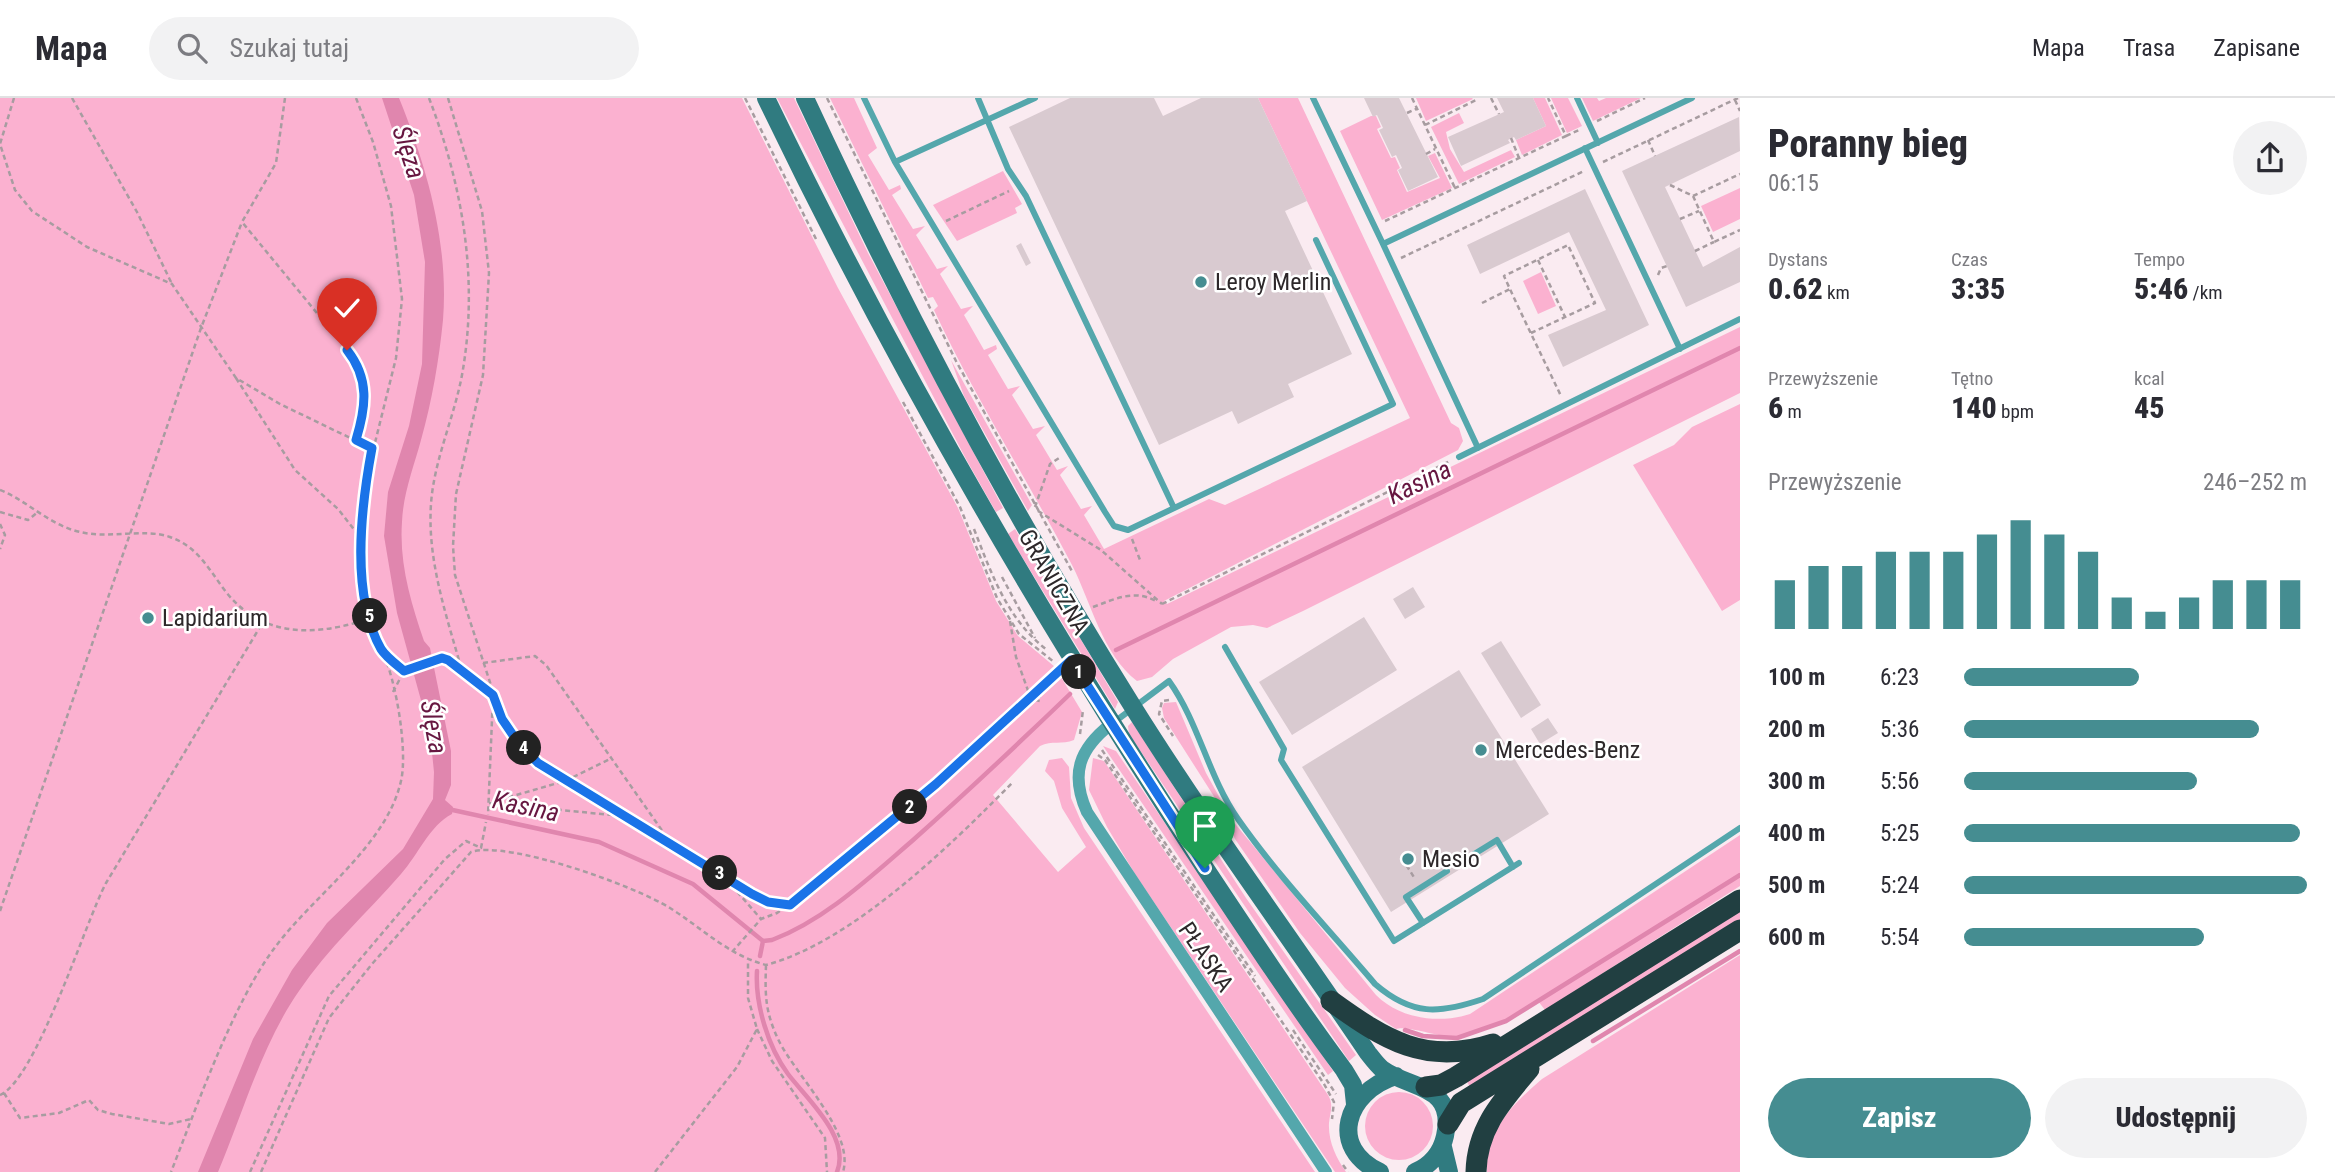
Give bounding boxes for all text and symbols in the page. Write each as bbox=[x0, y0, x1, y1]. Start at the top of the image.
search box bbox=[149, 17, 639, 80]
text: Mapa bbox=[35, 29, 107, 68]
icon: search bbox=[173, 29, 211, 67]
text: Szukaj tutaj bbox=[229, 33, 349, 63]
text: Mapa bbox=[2032, 34, 2085, 62]
text: Trasa bbox=[2123, 34, 2175, 62]
text: Zapisane bbox=[2213, 34, 2300, 62]
button: share bbox=[2233, 121, 2307, 195]
water label: Ślęza bbox=[386, 122, 432, 182]
text: Poranny bieg bbox=[1768, 122, 1968, 166]
text: 06:15 bbox=[1768, 170, 1819, 197]
text: Dystans bbox=[1768, 248, 1828, 271]
text: Czas bbox=[1951, 248, 1988, 271]
text: Tempo bbox=[2134, 248, 2185, 271]
place label: Leroy Merlin bbox=[1215, 268, 1331, 296]
text: 0.62 bbox=[1768, 271, 1823, 306]
text: 3:35 bbox=[1951, 271, 2005, 306]
text: 5:46 bbox=[2134, 271, 2188, 306]
marker: Leroy Merlin bbox=[1193, 274, 1209, 290]
pin bbox=[317, 278, 377, 350]
text: km bbox=[1823, 281, 1850, 304]
text: /km bbox=[2188, 281, 2223, 304]
icon: check bbox=[328, 289, 366, 327]
text: Przewyższenie bbox=[1768, 367, 1878, 390]
text: Tętno bbox=[1951, 367, 1993, 390]
text: kcal bbox=[2134, 367, 2165, 390]
text: 6 bbox=[1768, 390, 1783, 425]
text: 140 bbox=[1951, 390, 1997, 425]
text: 45 bbox=[2134, 390, 2165, 425]
text: m bbox=[1783, 400, 1802, 423]
text: bpm bbox=[1997, 400, 2034, 423]
water label: Kasina bbox=[1382, 454, 1456, 510]
text: Przewyższenie bbox=[1768, 469, 1901, 496]
text: 246–252 m bbox=[2203, 469, 2307, 496]
street label: GRANICZNA bbox=[1013, 524, 1095, 640]
pin: 5 bbox=[352, 598, 388, 634]
place label: Lapidarium bbox=[162, 604, 268, 632]
text: 5 bbox=[365, 604, 374, 627]
marker: Lapidarium bbox=[140, 610, 156, 626]
pin: 1 bbox=[1062, 654, 1096, 690]
text: 1 bbox=[1074, 660, 1083, 683]
text: 100 m bbox=[1768, 664, 1825, 691]
text: 6:23 bbox=[1880, 664, 1919, 691]
water label: Ślęza bbox=[415, 698, 453, 756]
text: 200 m bbox=[1768, 716, 1825, 743]
text: 5:36 bbox=[1880, 716, 1919, 743]
pin: 4 bbox=[506, 730, 542, 766]
text: 4 bbox=[519, 736, 528, 759]
place label: Mercedes-Benz bbox=[1495, 736, 1640, 764]
marker: Mercedes-Benz bbox=[1473, 742, 1489, 758]
text: 300 m bbox=[1768, 768, 1825, 795]
text: 5:56 bbox=[1880, 768, 1919, 795]
water label: Kasina bbox=[490, 784, 562, 828]
pin: 2 bbox=[892, 790, 928, 824]
text: 2 bbox=[905, 795, 914, 818]
pin bbox=[1175, 796, 1235, 868]
icon: arrive bbox=[1186, 807, 1224, 845]
text: 400 m bbox=[1768, 820, 1825, 847]
text: 5:25 bbox=[1880, 820, 1919, 847]
place label: Mesio bbox=[1422, 845, 1480, 873]
marker: Mesio bbox=[1400, 851, 1416, 867]
pin: 3 bbox=[702, 856, 738, 890]
text: 3 bbox=[715, 861, 724, 884]
text: 500 m bbox=[1768, 872, 1825, 899]
text: 5:24 bbox=[1880, 872, 1919, 899]
street label: PŁASKA bbox=[1173, 917, 1239, 997]
text: 600 m bbox=[1768, 924, 1825, 951]
text: 5:54 bbox=[1880, 924, 1919, 951]
button: Zapisz bbox=[1768, 1078, 2031, 1158]
button: Udostępnij bbox=[2045, 1078, 2307, 1158]

